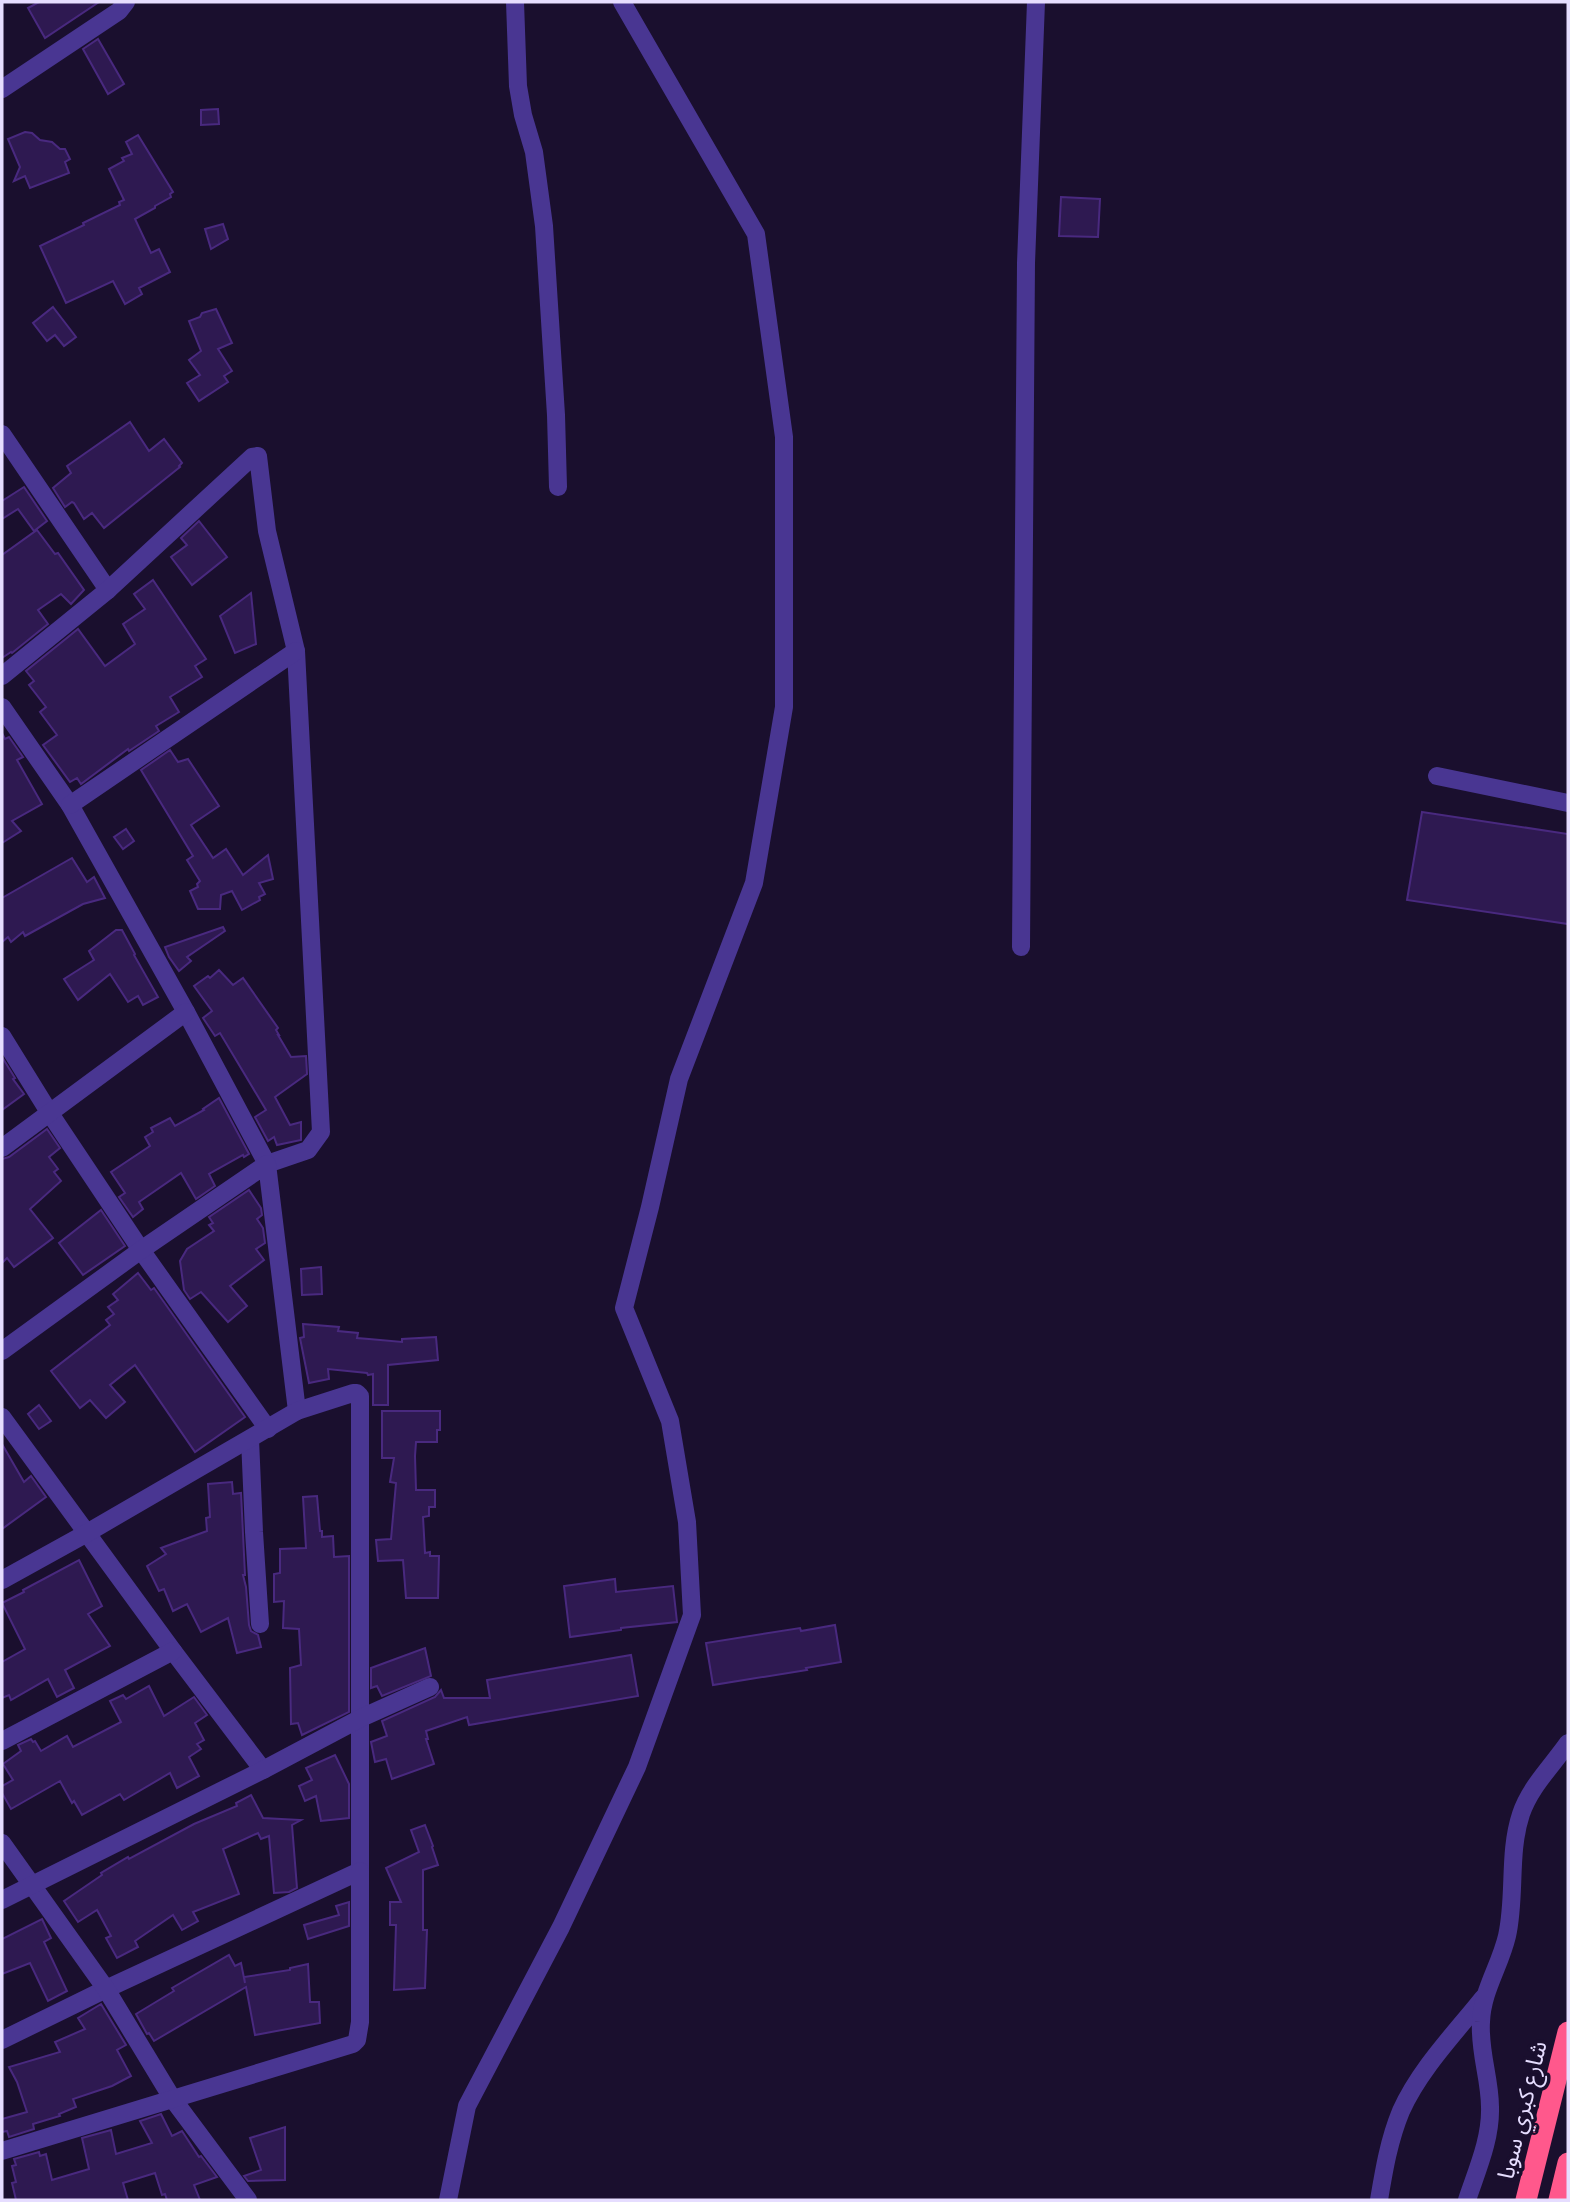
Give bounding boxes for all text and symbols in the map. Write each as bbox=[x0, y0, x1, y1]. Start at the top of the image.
street label: شارع كبري سوبا bbox=[1492, 2038, 1556, 2183]

